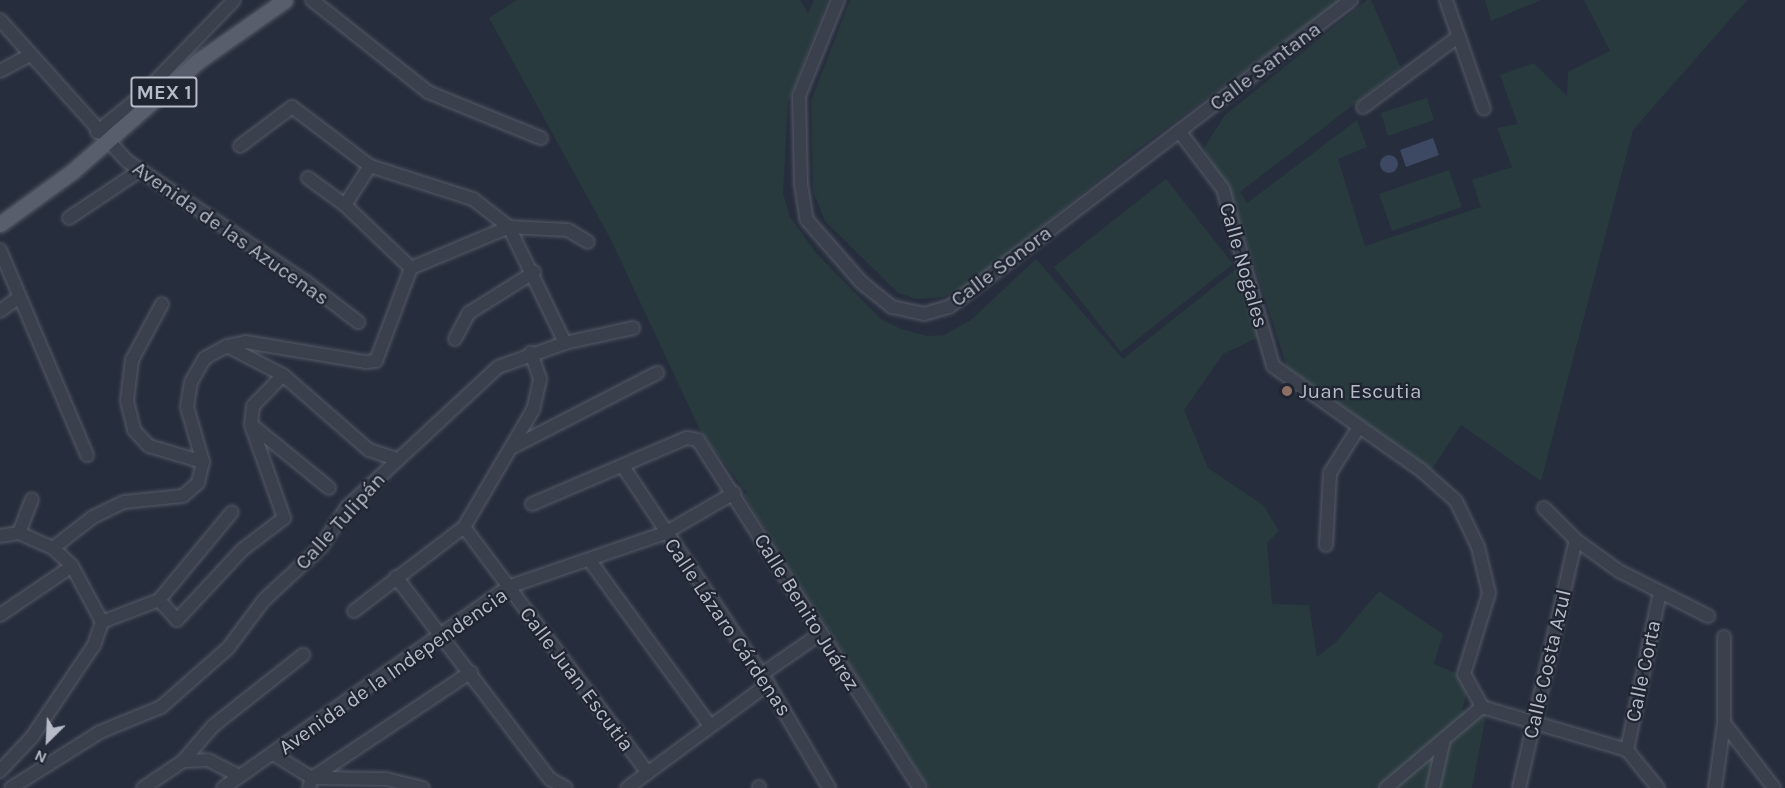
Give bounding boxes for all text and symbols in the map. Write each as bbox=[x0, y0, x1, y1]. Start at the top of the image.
street label: Calle Santana bbox=[1204, 16, 1326, 116]
road number: MEX 1 bbox=[130, 75, 198, 109]
street label: Avenida de las Azucenas bbox=[128, 156, 334, 310]
street label: Calle Nogales bbox=[1214, 200, 1274, 330]
street label: Calle Sonora bbox=[946, 220, 1056, 312]
place label: Juan Escutia bbox=[1299, 378, 1422, 404]
marker: Juan Escutia bbox=[1280, 384, 1294, 398]
street label: Calle Tulipán bbox=[290, 467, 390, 575]
street label: Calle Benito Juárez bbox=[749, 529, 865, 695]
street label: Calle Lázaro Cárdenas bbox=[659, 533, 797, 721]
street label: Avenida de la Independencia bbox=[274, 582, 512, 760]
street label: Calle Costa Azul bbox=[1518, 587, 1576, 741]
street label: Calle Juan Escutia bbox=[514, 602, 640, 756]
street label: Calle Corta bbox=[1620, 618, 1666, 724]
north arrow bbox=[18, 710, 78, 770]
text: N bbox=[31, 746, 50, 768]

